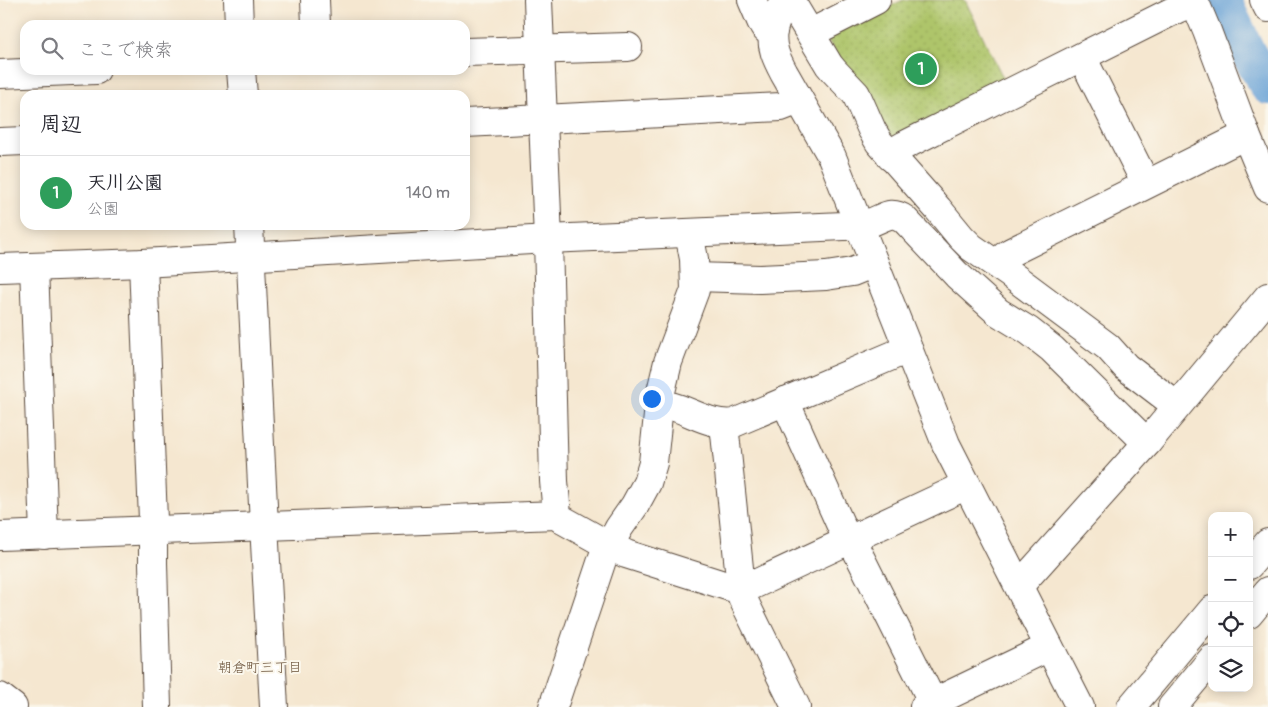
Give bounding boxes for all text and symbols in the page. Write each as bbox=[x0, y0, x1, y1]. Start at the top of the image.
search box bbox=[20, 20, 470, 75]
icon: search bbox=[38, 34, 66, 62]
text: ここで検索 bbox=[78, 38, 173, 62]
pin: 1 bbox=[905, 50, 937, 88]
text: 周辺 bbox=[40, 111, 82, 138]
text: 天川公園 bbox=[87, 171, 163, 195]
text: 1 bbox=[53, 183, 59, 203]
text: 140 m bbox=[406, 183, 450, 203]
text: 公園 bbox=[87, 199, 119, 219]
your location bbox=[639, 386, 665, 412]
map controls bbox=[1208, 512, 1253, 692]
button: + bbox=[1208, 512, 1253, 557]
button: − bbox=[1208, 557, 1253, 602]
button: locate bbox=[1208, 602, 1253, 647]
button: layers bbox=[1208, 647, 1253, 692]
district label: 朝倉町三丁目 bbox=[218, 659, 302, 676]

